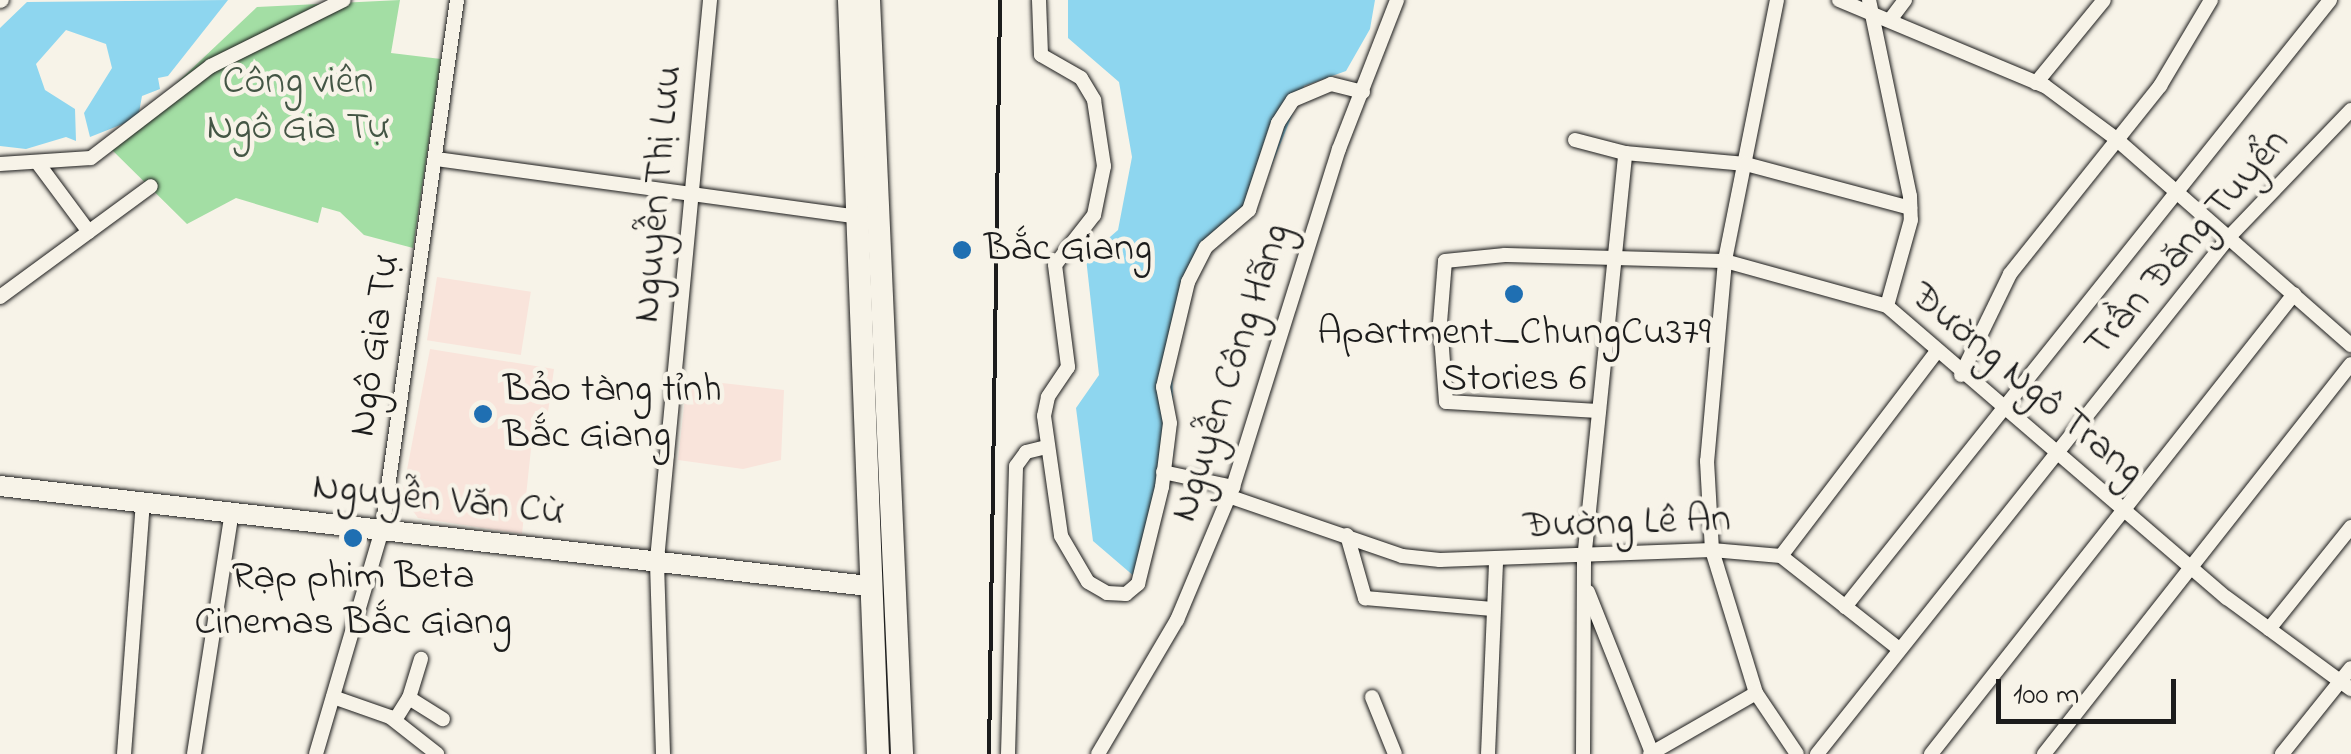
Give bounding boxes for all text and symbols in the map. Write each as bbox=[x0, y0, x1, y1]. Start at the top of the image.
park label: Công viên Ngô Gia Tự bbox=[207, 59, 389, 153]
street label: Nguyễn Thị Lưu bbox=[624, 63, 694, 325]
street label: Trần Đăng Tuyển bbox=[2075, 119, 2301, 369]
street label: Nguyễn Công Hãng bbox=[1161, 218, 1303, 528]
place label: Bắc Giang bbox=[984, 226, 1152, 274]
marker: Bắc Giang bbox=[949, 237, 975, 263]
street label: Ngô Gia Tự bbox=[340, 252, 412, 440]
street label: Đường Ngô Trang bbox=[1899, 273, 2153, 497]
marker: Apartment_ChungCu379 Stories 6 bbox=[1503, 283, 1525, 305]
place label: Apartment_ChungCu379 Stories 6 bbox=[1317, 310, 1711, 404]
place label: Bảo tàng tỉnh Bắc Giang bbox=[503, 367, 722, 461]
marker: Bảo tàng tỉnh Bắc Giang bbox=[472, 403, 494, 425]
street label: Nguyễn Văn Cừ bbox=[310, 464, 566, 538]
street label: Đường Lê An bbox=[1522, 496, 1732, 552]
marker: Rạp phim Beta Cinemas Bắc Giang bbox=[342, 527, 364, 549]
place label: Rạp phim Beta Cinemas Bắc Giang bbox=[194, 554, 512, 648]
scale bar bbox=[2001, 659, 2181, 721]
text: 100 m bbox=[2013, 674, 2079, 718]

